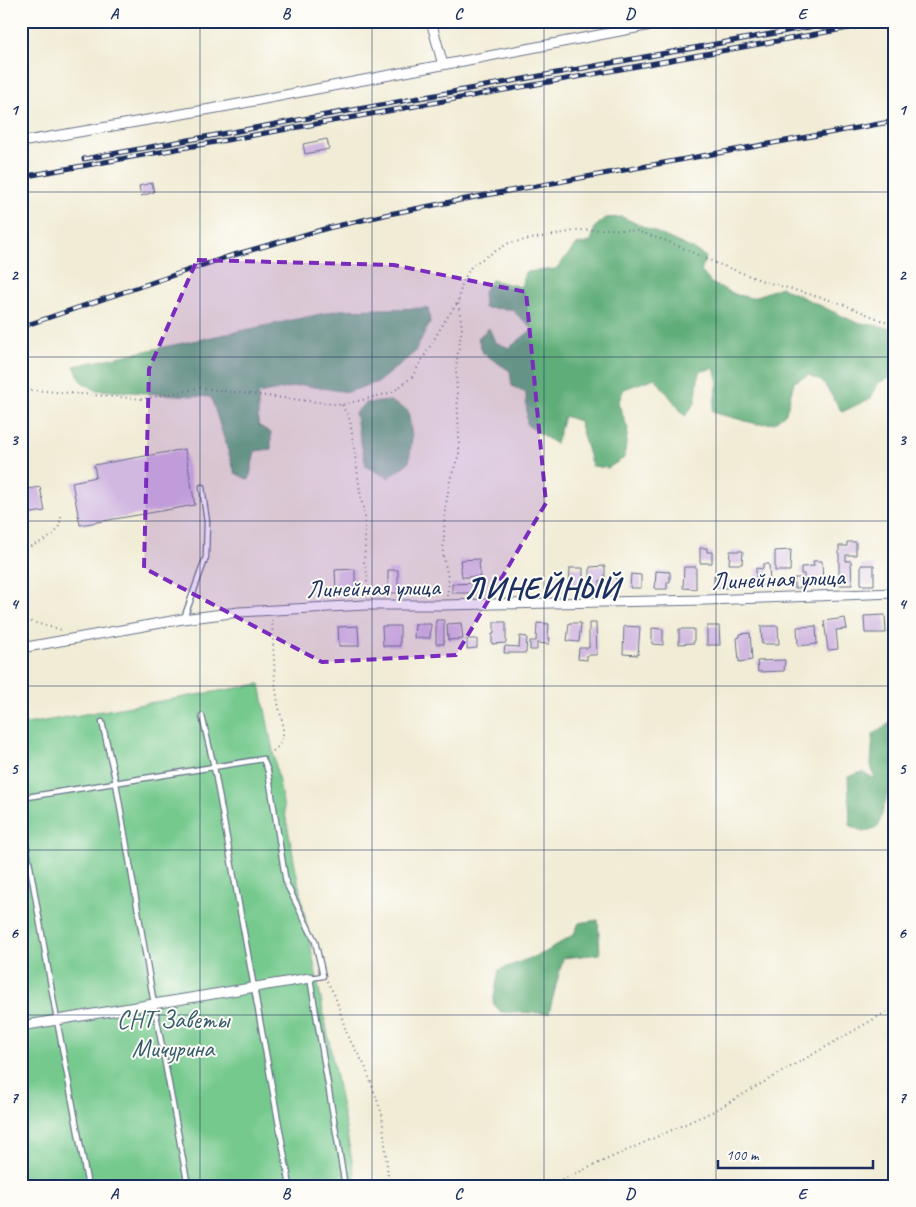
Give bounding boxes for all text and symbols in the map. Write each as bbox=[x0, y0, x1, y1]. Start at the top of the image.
text: A bbox=[110, 4, 120, 24]
text: B bbox=[282, 4, 292, 24]
text: C bbox=[454, 4, 464, 24]
text: D bbox=[625, 4, 636, 24]
text: E bbox=[798, 4, 809, 24]
text: 1 bbox=[10, 100, 19, 120]
text: 1 bbox=[898, 100, 907, 120]
text: 2 bbox=[10, 265, 19, 285]
text: 2 bbox=[898, 265, 907, 285]
text: 3 bbox=[10, 430, 19, 450]
text: 3 bbox=[898, 430, 907, 450]
street label: Линейная улица bbox=[711, 561, 847, 597]
district label: ЛИНЕЙНЫЙ bbox=[464, 569, 624, 607]
street label: Линейная улица bbox=[306, 571, 442, 605]
text: 4 bbox=[10, 594, 19, 614]
text: 4 bbox=[898, 594, 907, 614]
text: 5 bbox=[11, 759, 20, 779]
text: 5 bbox=[899, 759, 908, 779]
text: 6 bbox=[10, 923, 19, 943]
text: 6 bbox=[898, 923, 907, 943]
park label: СНТ Заветы Мичурина bbox=[117, 1004, 231, 1065]
text: 7 bbox=[10, 1088, 19, 1108]
text: 7 bbox=[898, 1088, 907, 1108]
scale bar bbox=[718, 1137, 874, 1169]
text: 100 m bbox=[726, 1146, 760, 1165]
text: A bbox=[110, 1184, 120, 1204]
text: B bbox=[282, 1184, 292, 1204]
text: C bbox=[454, 1184, 464, 1204]
text: D bbox=[625, 1184, 636, 1204]
text: E bbox=[798, 1184, 809, 1204]

